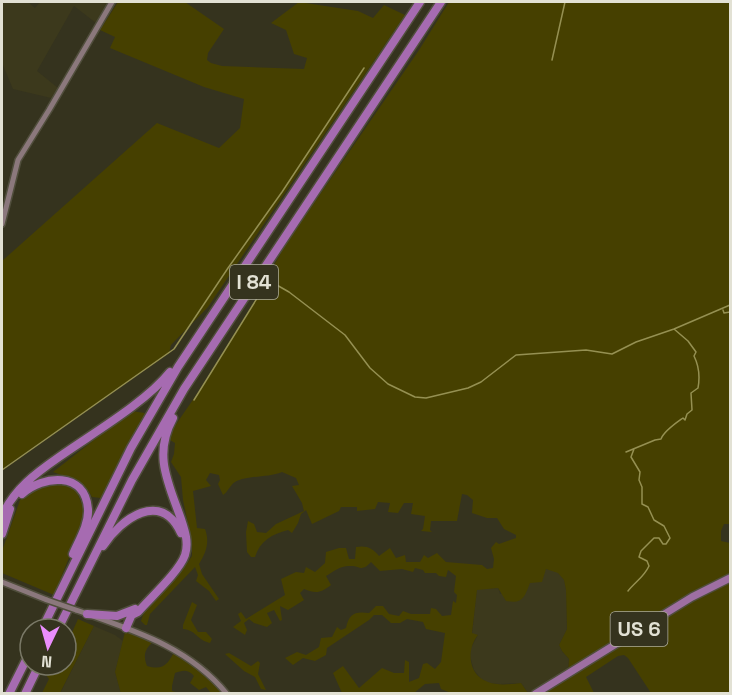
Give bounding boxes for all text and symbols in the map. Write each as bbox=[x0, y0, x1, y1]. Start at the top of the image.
road number: I 84 bbox=[230, 265, 278, 299]
road number: US 6 bbox=[610, 612, 668, 646]
north arrow bbox=[18, 617, 78, 677]
text: N bbox=[40, 651, 53, 672]

